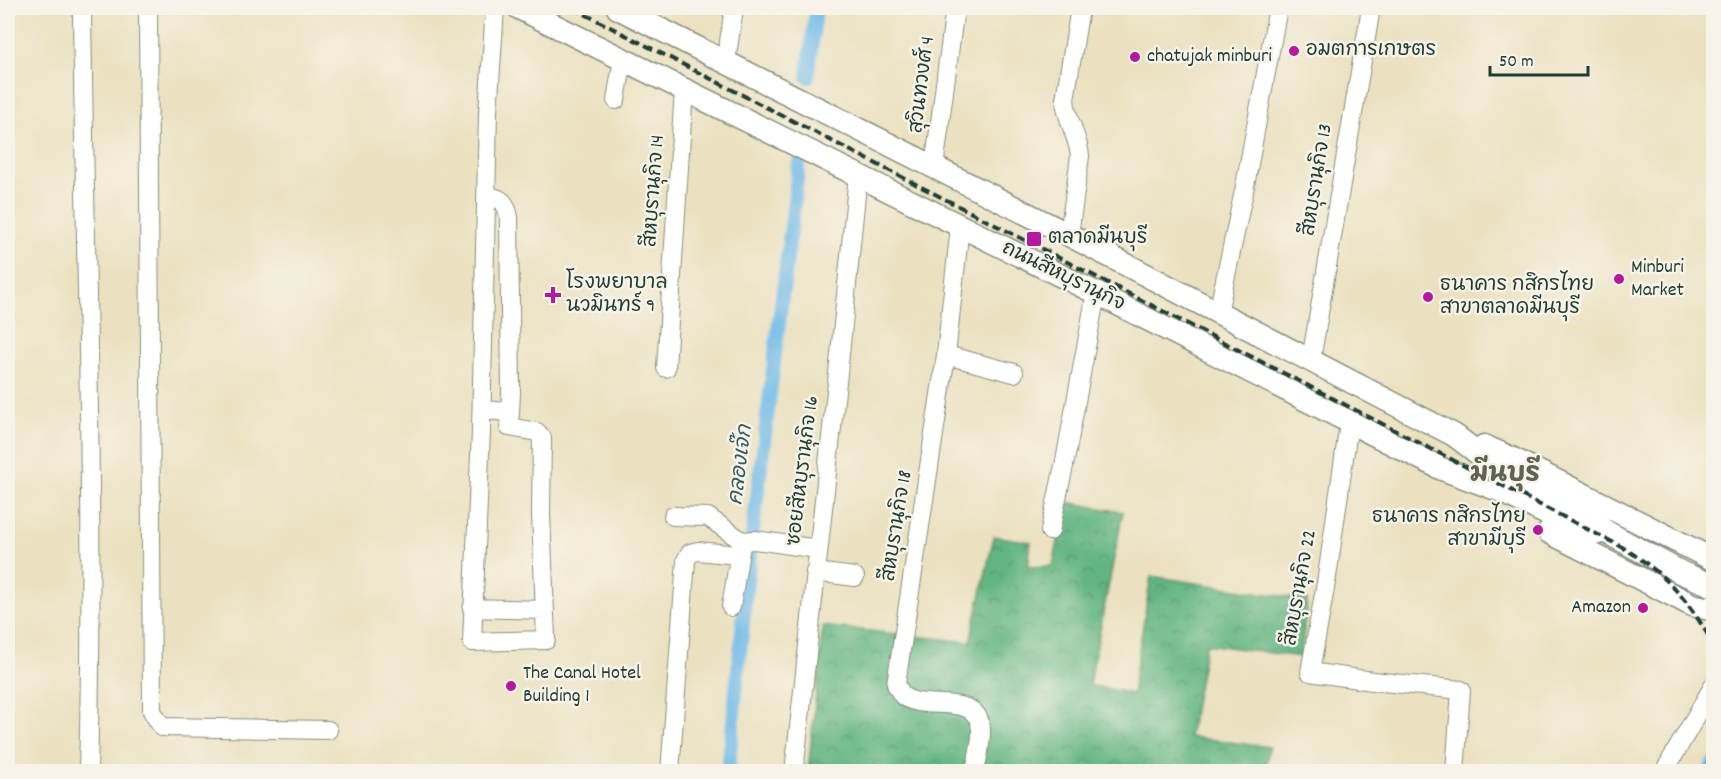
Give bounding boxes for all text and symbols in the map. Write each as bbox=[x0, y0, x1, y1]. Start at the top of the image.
street label: สุวินทวงศ์ 4 bbox=[901, 35, 943, 135]
place label: อมตการเกษตร bbox=[1306, 37, 1436, 65]
scale bar bbox=[1490, 39, 1588, 77]
place label: chatujak minburi bbox=[1147, 43, 1272, 71]
marker: อมตการเกษตร bbox=[1287, 44, 1301, 58]
marker: chatujak minburi bbox=[1128, 50, 1142, 64]
text: 50 m bbox=[1499, 50, 1534, 75]
street label: สีหบุรานุกิจ 13 bbox=[1294, 122, 1341, 238]
street label: สีหบุรานุกิจ 14 bbox=[636, 134, 673, 248]
place label: ตลาดมีนบุรี bbox=[1048, 224, 1147, 253]
marker: ตลาดมีนบุรี bbox=[1025, 230, 1043, 248]
street label: ถนนสีหบุรานุกิจ bbox=[997, 234, 1130, 319]
place label: Minburi Market bbox=[1631, 254, 1684, 305]
place label: โรงพยาบาล นวมินทร์ 9 bbox=[566, 268, 667, 321]
place label: ธนาคาร กสิกรไทย สาขาตลาดมีนบุรี bbox=[1440, 270, 1594, 323]
marker: Minburi Market bbox=[1612, 272, 1626, 286]
marker: โรงพยาบาล นวมินทร์ 9 bbox=[544, 286, 562, 304]
marker: ธนาคาร กสิกรไทย สาขาตลาดมีนบุรี bbox=[1421, 290, 1435, 304]
street label: ซอยสีหบุรานุกิจ 16 bbox=[780, 394, 827, 548]
water label: คลองเจ๊ก bbox=[721, 422, 762, 507]
district label: มีนบุรี bbox=[1470, 455, 1541, 494]
street label: สีหบุรานุกิจ 18 bbox=[874, 468, 921, 584]
place label: ธนาคาร กสิกรไทย สาขามีบุรี bbox=[1372, 502, 1526, 555]
marker: ธนาคาร กสิกรไทย สาขามีบุรี bbox=[1531, 523, 1545, 537]
street label: สีหบุรานุกิจ 22 bbox=[1276, 528, 1325, 648]
place label: Amazon bbox=[1571, 594, 1631, 622]
marker: Amazon bbox=[1636, 601, 1650, 615]
place label: The Canal Hotel Building 1 bbox=[523, 660, 641, 711]
marker: The Canal Hotel Building 1 bbox=[504, 679, 518, 693]

